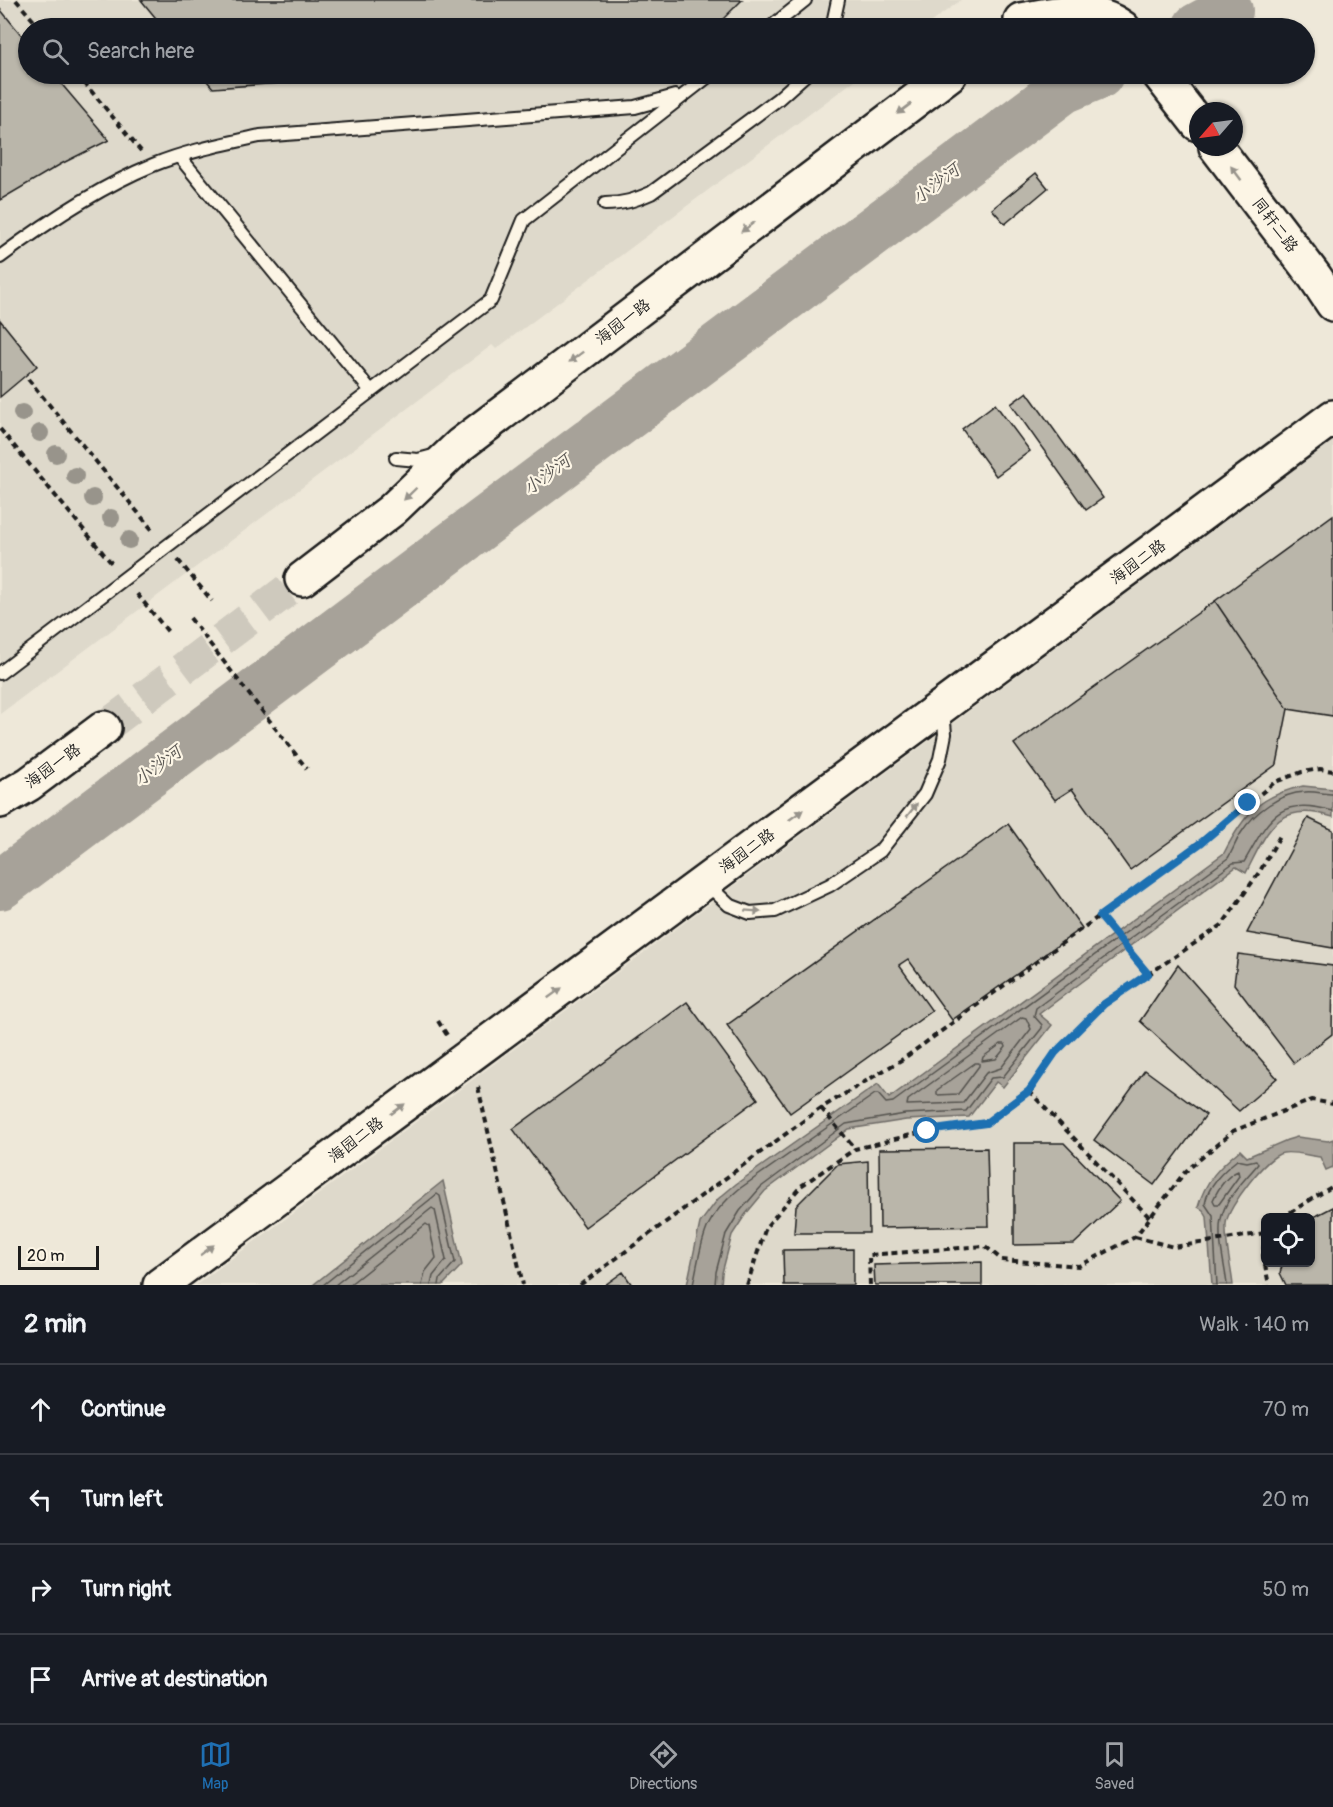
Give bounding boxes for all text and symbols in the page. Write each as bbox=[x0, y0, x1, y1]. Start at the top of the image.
search box bbox=[18, 18, 1315, 84]
icon: search bbox=[39, 35, 72, 68]
text: Search here bbox=[87, 37, 194, 65]
north arrow bbox=[1189, 102, 1243, 156]
one-way arrow bbox=[896, 103, 912, 115]
water label: 小沙河 bbox=[908, 157, 967, 209]
one-way arrow bbox=[1230, 165, 1242, 180]
street label: 同轩二路 bbox=[1248, 193, 1302, 257]
one-way arrow bbox=[741, 220, 756, 232]
street label: 海园一路 bbox=[591, 295, 655, 349]
one-way arrow bbox=[569, 351, 584, 363]
water label: 小沙河 bbox=[519, 448, 578, 500]
one-way arrow bbox=[402, 487, 417, 501]
street label: 海园二路 bbox=[1106, 535, 1170, 589]
street label: 海园一路 bbox=[21, 739, 85, 793]
water label: 小沙河 bbox=[130, 739, 189, 791]
route end bbox=[1234, 789, 1260, 815]
one-way arrow bbox=[906, 802, 919, 818]
one-way arrow bbox=[787, 809, 803, 821]
street label: 海园二路 bbox=[715, 824, 779, 878]
one-way arrow bbox=[744, 906, 763, 916]
one-way arrow bbox=[546, 987, 562, 999]
one-way arrow bbox=[389, 1103, 405, 1115]
street label: 海园二路 bbox=[324, 1113, 388, 1167]
route start bbox=[913, 1117, 939, 1143]
map controls bbox=[1261, 1213, 1315, 1267]
button: locate bbox=[1261, 1213, 1315, 1267]
scale bar bbox=[18, 1243, 99, 1270]
one-way arrow bbox=[199, 1244, 215, 1256]
text: 20 m bbox=[27, 1246, 65, 1266]
text: 2 min bbox=[24, 1308, 86, 1340]
text: Walk · 140 m bbox=[1199, 1312, 1309, 1337]
icon: ahead bbox=[24, 1393, 57, 1426]
text: Continue bbox=[81, 1395, 165, 1423]
text: 70 m bbox=[1263, 1397, 1309, 1422]
icon: left bbox=[24, 1483, 57, 1516]
text: Turn left bbox=[81, 1485, 163, 1513]
text: 20 m bbox=[1262, 1487, 1309, 1512]
icon: right bbox=[24, 1573, 57, 1606]
text: Turn right bbox=[81, 1575, 171, 1603]
text: 50 m bbox=[1262, 1577, 1309, 1602]
icon: arrive bbox=[24, 1663, 57, 1696]
text: Arrive at destination bbox=[81, 1665, 267, 1693]
tab: Map bbox=[199, 1738, 232, 1794]
tab: Directions bbox=[629, 1738, 697, 1794]
tab: Saved bbox=[1095, 1738, 1134, 1794]

